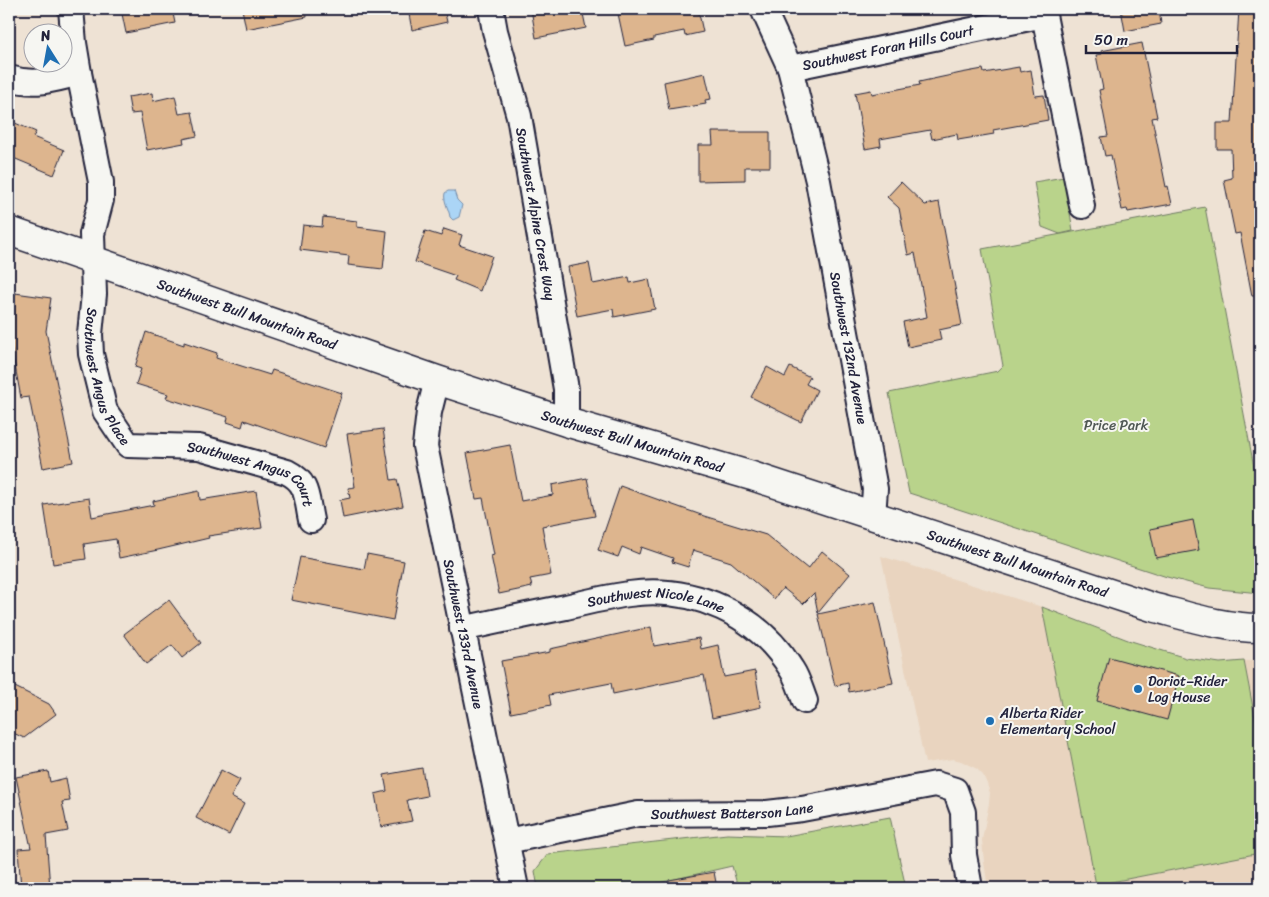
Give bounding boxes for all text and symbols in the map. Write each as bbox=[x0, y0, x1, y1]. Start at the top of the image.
street label: Southwest Foran Hills Court bbox=[800, 17, 977, 78]
north arrow bbox=[22, 22, 72, 72]
text: N bbox=[37, 22, 53, 49]
scale bar bbox=[1086, 22, 1238, 54]
text: 50 m bbox=[1094, 27, 1129, 53]
street label: Southwest Alpine Crest Way bbox=[509, 125, 563, 303]
street label: Southwest 132nd Avenue bbox=[823, 269, 875, 426]
street label: Southwest Bull Mountain Road bbox=[153, 271, 342, 357]
street label: Southwest Angus Place bbox=[77, 307, 138, 451]
street label: Southwest Bull Mountain Road bbox=[538, 402, 728, 480]
park label: Price Park bbox=[1084, 413, 1149, 438]
street label: Southwest Angus Court bbox=[187, 434, 321, 508]
street label: Southwest Bull Mountain Road bbox=[924, 522, 1113, 605]
street label: Southwest 133rd Avenue bbox=[436, 557, 491, 711]
street label: Southwest Nicole Lane bbox=[584, 580, 729, 620]
place label: Doriot–Rider Log House bbox=[1148, 669, 1228, 710]
marker: Doriot–Rider Log House bbox=[1132, 683, 1144, 695]
place label: Alberta Rider Elementary School bbox=[999, 701, 1117, 742]
marker: Alberta Rider Elementary School bbox=[984, 715, 996, 727]
street label: Southwest Batterson Lane bbox=[651, 795, 816, 826]

